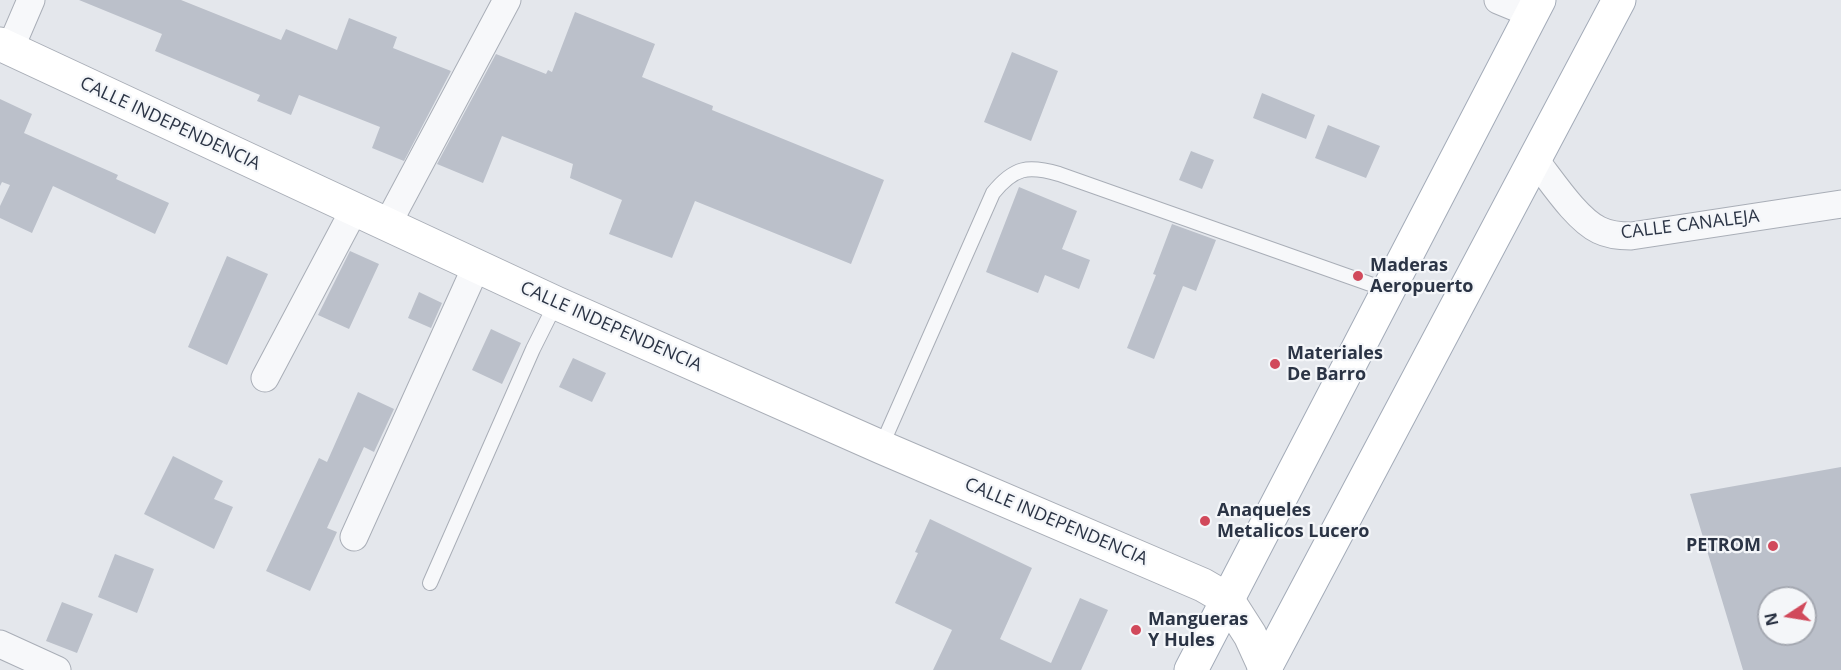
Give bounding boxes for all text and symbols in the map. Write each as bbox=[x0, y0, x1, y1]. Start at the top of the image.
street label: CALLE INDEPENDENCIA bbox=[76, 73, 264, 175]
street label: CALLE CANALEJA bbox=[1619, 206, 1761, 244]
place label: Maderas Aeropuerto bbox=[1370, 255, 1473, 298]
marker: Maderas Aeropuerto bbox=[1351, 269, 1365, 283]
street label: CALLE INDEPENDENCIA bbox=[517, 277, 705, 377]
place label: Materiales De Barro bbox=[1287, 343, 1383, 386]
marker: Materiales De Barro bbox=[1268, 357, 1282, 371]
street label: CALLE INDEPENDENCIA bbox=[961, 474, 1151, 570]
place label: Anaqueles Metalicos Lucero bbox=[1217, 500, 1370, 542]
marker: Anaqueles Metalicos Lucero bbox=[1198, 514, 1212, 528]
place label: PETROM bbox=[1686, 535, 1761, 557]
marker: PETROM bbox=[1766, 539, 1780, 553]
north arrow bbox=[1757, 586, 1817, 646]
place label: Mangueras Y Hules bbox=[1148, 609, 1248, 652]
text: N bbox=[1759, 611, 1783, 628]
marker: Mangueras Y Hules bbox=[1129, 623, 1143, 637]

